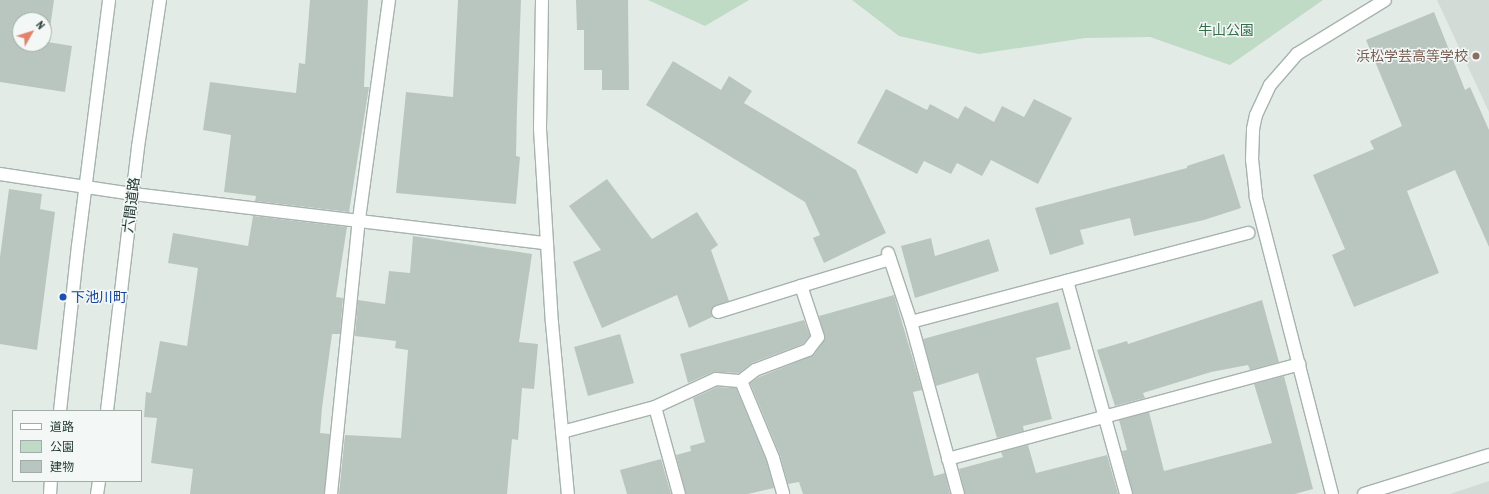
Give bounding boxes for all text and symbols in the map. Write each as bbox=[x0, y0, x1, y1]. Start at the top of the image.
north arrow bbox=[12, 12, 52, 52]
text: N bbox=[33, 18, 48, 32]
park label: 牛山公園 bbox=[1198, 22, 1254, 38]
place label: 浜松学芸高等学校 bbox=[1356, 48, 1468, 64]
marker: 浜松学芸高等学校 bbox=[1471, 51, 1481, 61]
street label: 六間道路 bbox=[119, 176, 143, 234]
place label: 下池川町 bbox=[71, 289, 127, 305]
marker: 下池川町 bbox=[58, 292, 68, 302]
legend bbox=[12, 410, 142, 482]
text: 道路 bbox=[50, 419, 74, 435]
text: 公園 bbox=[50, 439, 74, 455]
text: 建物 bbox=[50, 459, 74, 475]

